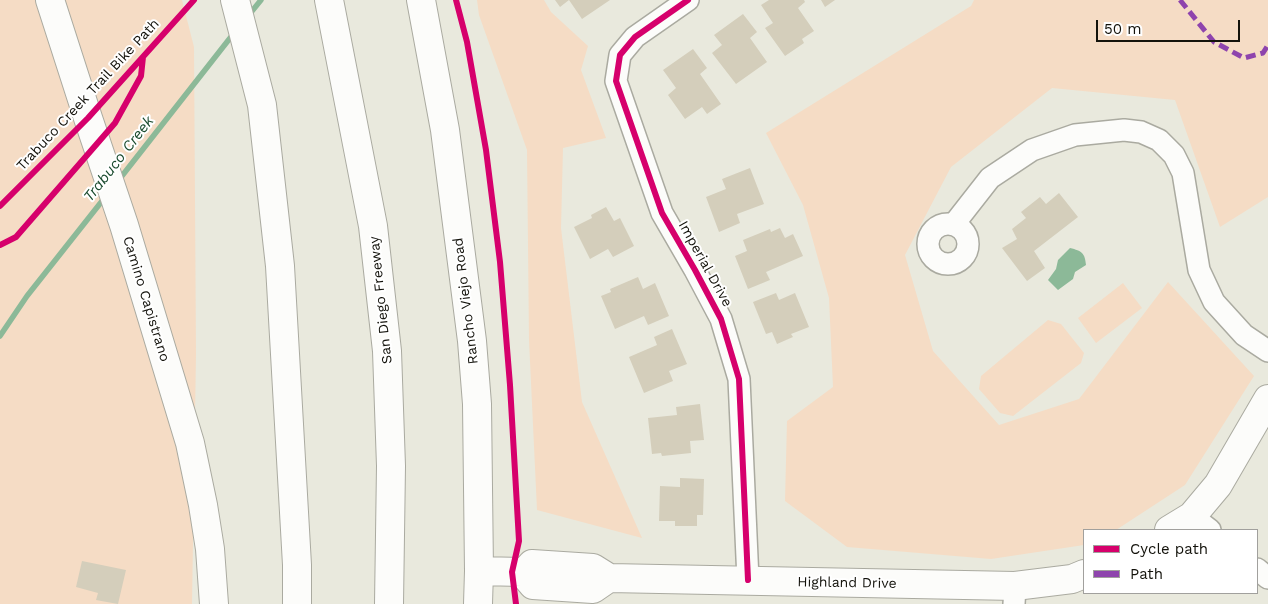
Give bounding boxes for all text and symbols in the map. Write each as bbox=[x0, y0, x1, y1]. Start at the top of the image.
scale bar bbox=[1098, 10, 1242, 42]
street label: Trabuco Creek Trail Bike Path bbox=[13, 16, 163, 174]
text: 50 m bbox=[1104, 20, 1141, 38]
water label: Trabuco Creek bbox=[80, 113, 158, 205]
street label: Imperial Drive bbox=[675, 218, 735, 310]
street label: Camino Capistrano bbox=[119, 234, 173, 364]
street label: San Diego Freeway bbox=[366, 235, 396, 365]
street label: Rancho Viejo Road bbox=[450, 237, 482, 365]
legend bbox=[1083, 529, 1258, 594]
text: Cycle path bbox=[1130, 540, 1208, 558]
text: Path bbox=[1130, 565, 1163, 583]
street label: Highland Drive bbox=[797, 574, 897, 592]

